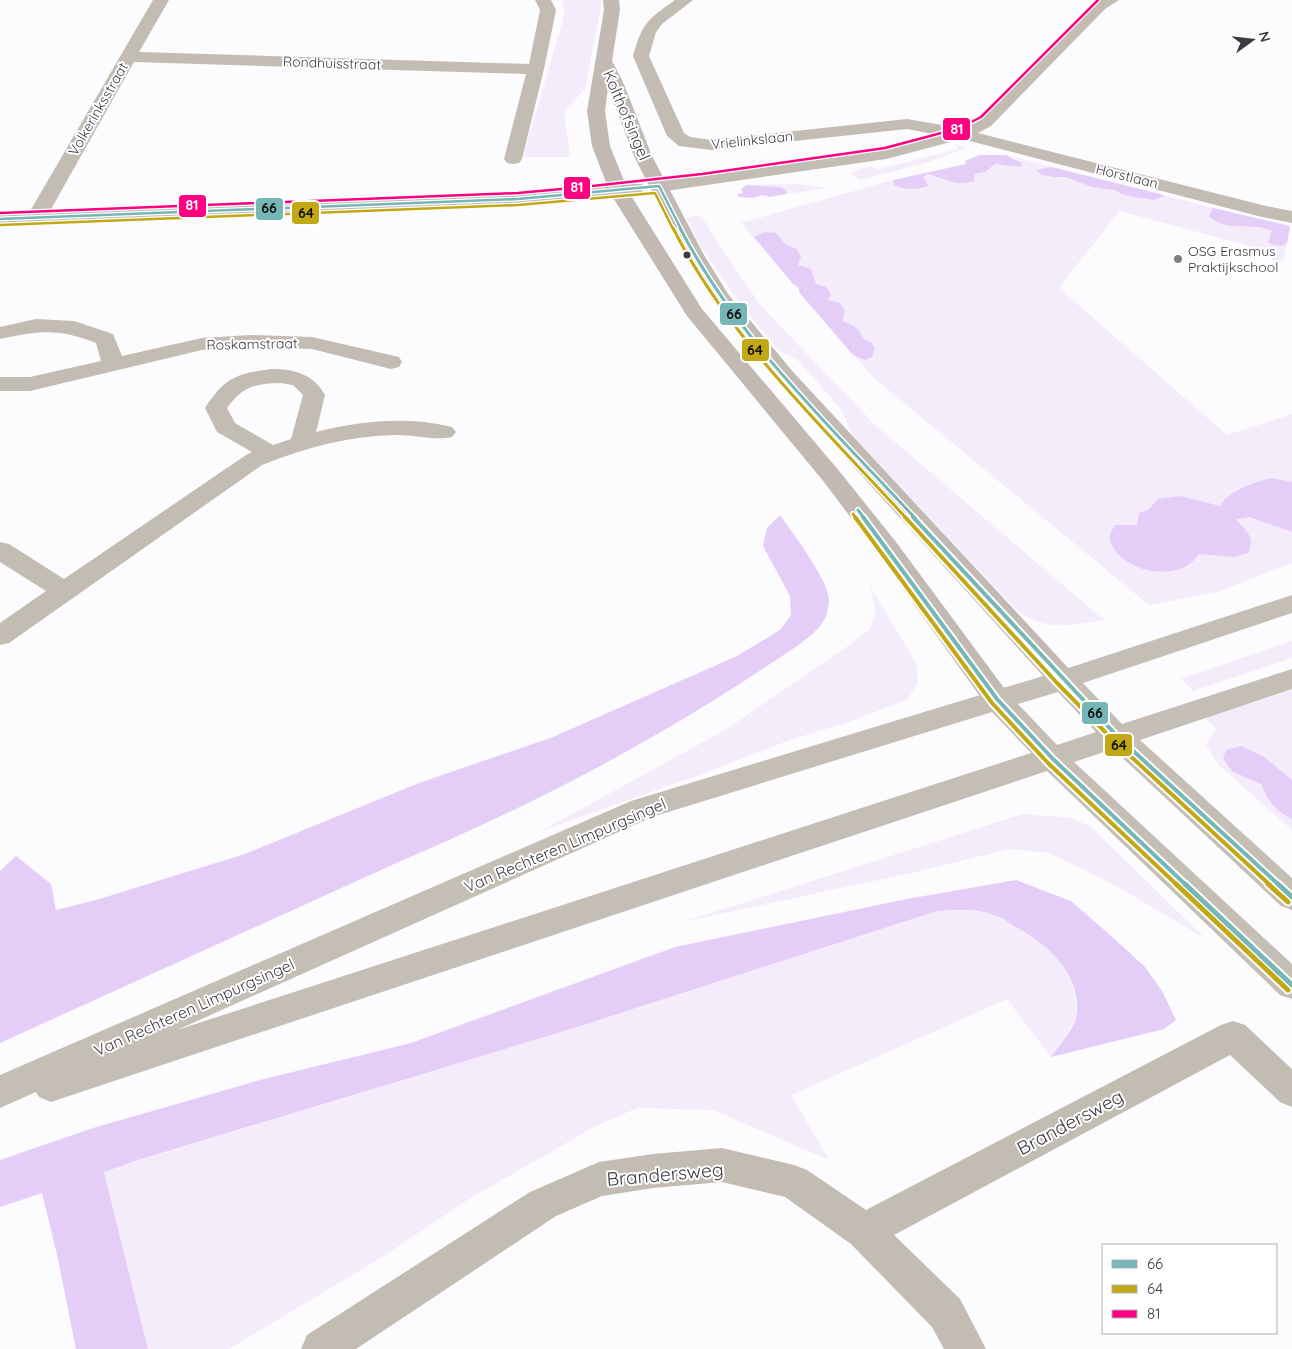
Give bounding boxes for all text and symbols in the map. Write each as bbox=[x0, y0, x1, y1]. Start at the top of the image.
north arrow bbox=[1227, 15, 1277, 65]
text: N bbox=[1255, 29, 1275, 44]
street label: Rondhuisstraat bbox=[283, 52, 382, 74]
street label: Volkerinksstraat bbox=[64, 59, 132, 159]
street label: Kolthofsingel bbox=[599, 67, 655, 163]
line badge: 81 bbox=[942, 117, 971, 141]
text: 81 bbox=[950, 120, 964, 138]
street label: Vrielinkslaan bbox=[710, 127, 794, 153]
street label: Horstlaan bbox=[1094, 160, 1160, 192]
line badge: 81 bbox=[563, 176, 591, 200]
text: 81 bbox=[570, 178, 584, 196]
line badge: 81 bbox=[178, 194, 207, 218]
text: 81 bbox=[185, 196, 199, 214]
line badge: 66 bbox=[255, 197, 284, 221]
text: 66 bbox=[261, 199, 277, 217]
line badge: 64 bbox=[291, 201, 320, 225]
text: 64 bbox=[298, 204, 314, 222]
place label: OSG Erasmus Praktijkschool bbox=[1188, 242, 1278, 276]
unlabelled marker bbox=[682, 250, 692, 260]
marker: OSG Erasmus Praktijkschool bbox=[1172, 253, 1184, 265]
line badge: 66 bbox=[719, 302, 748, 326]
text: 66 bbox=[726, 305, 742, 323]
street label: Roskamstraat bbox=[206, 334, 298, 354]
line badge: 64 bbox=[741, 338, 770, 362]
text: 64 bbox=[747, 341, 763, 359]
line badge: 66 bbox=[1081, 701, 1109, 725]
text: 66 bbox=[1087, 704, 1103, 722]
line badge: 64 bbox=[1104, 733, 1133, 757]
text: 64 bbox=[1111, 736, 1127, 754]
street label: Van Rechteren Limpurgsingel bbox=[461, 793, 669, 897]
street label: Van Rechteren Limpurgsingel bbox=[91, 954, 297, 1060]
street label: Brandersweg bbox=[1013, 1084, 1127, 1160]
street label: Brandersweg bbox=[606, 1157, 724, 1191]
legend bbox=[1102, 1244, 1277, 1334]
text: 66 bbox=[1147, 1254, 1163, 1273]
text: 64 bbox=[1147, 1279, 1163, 1298]
text: 81 bbox=[1147, 1304, 1161, 1323]

